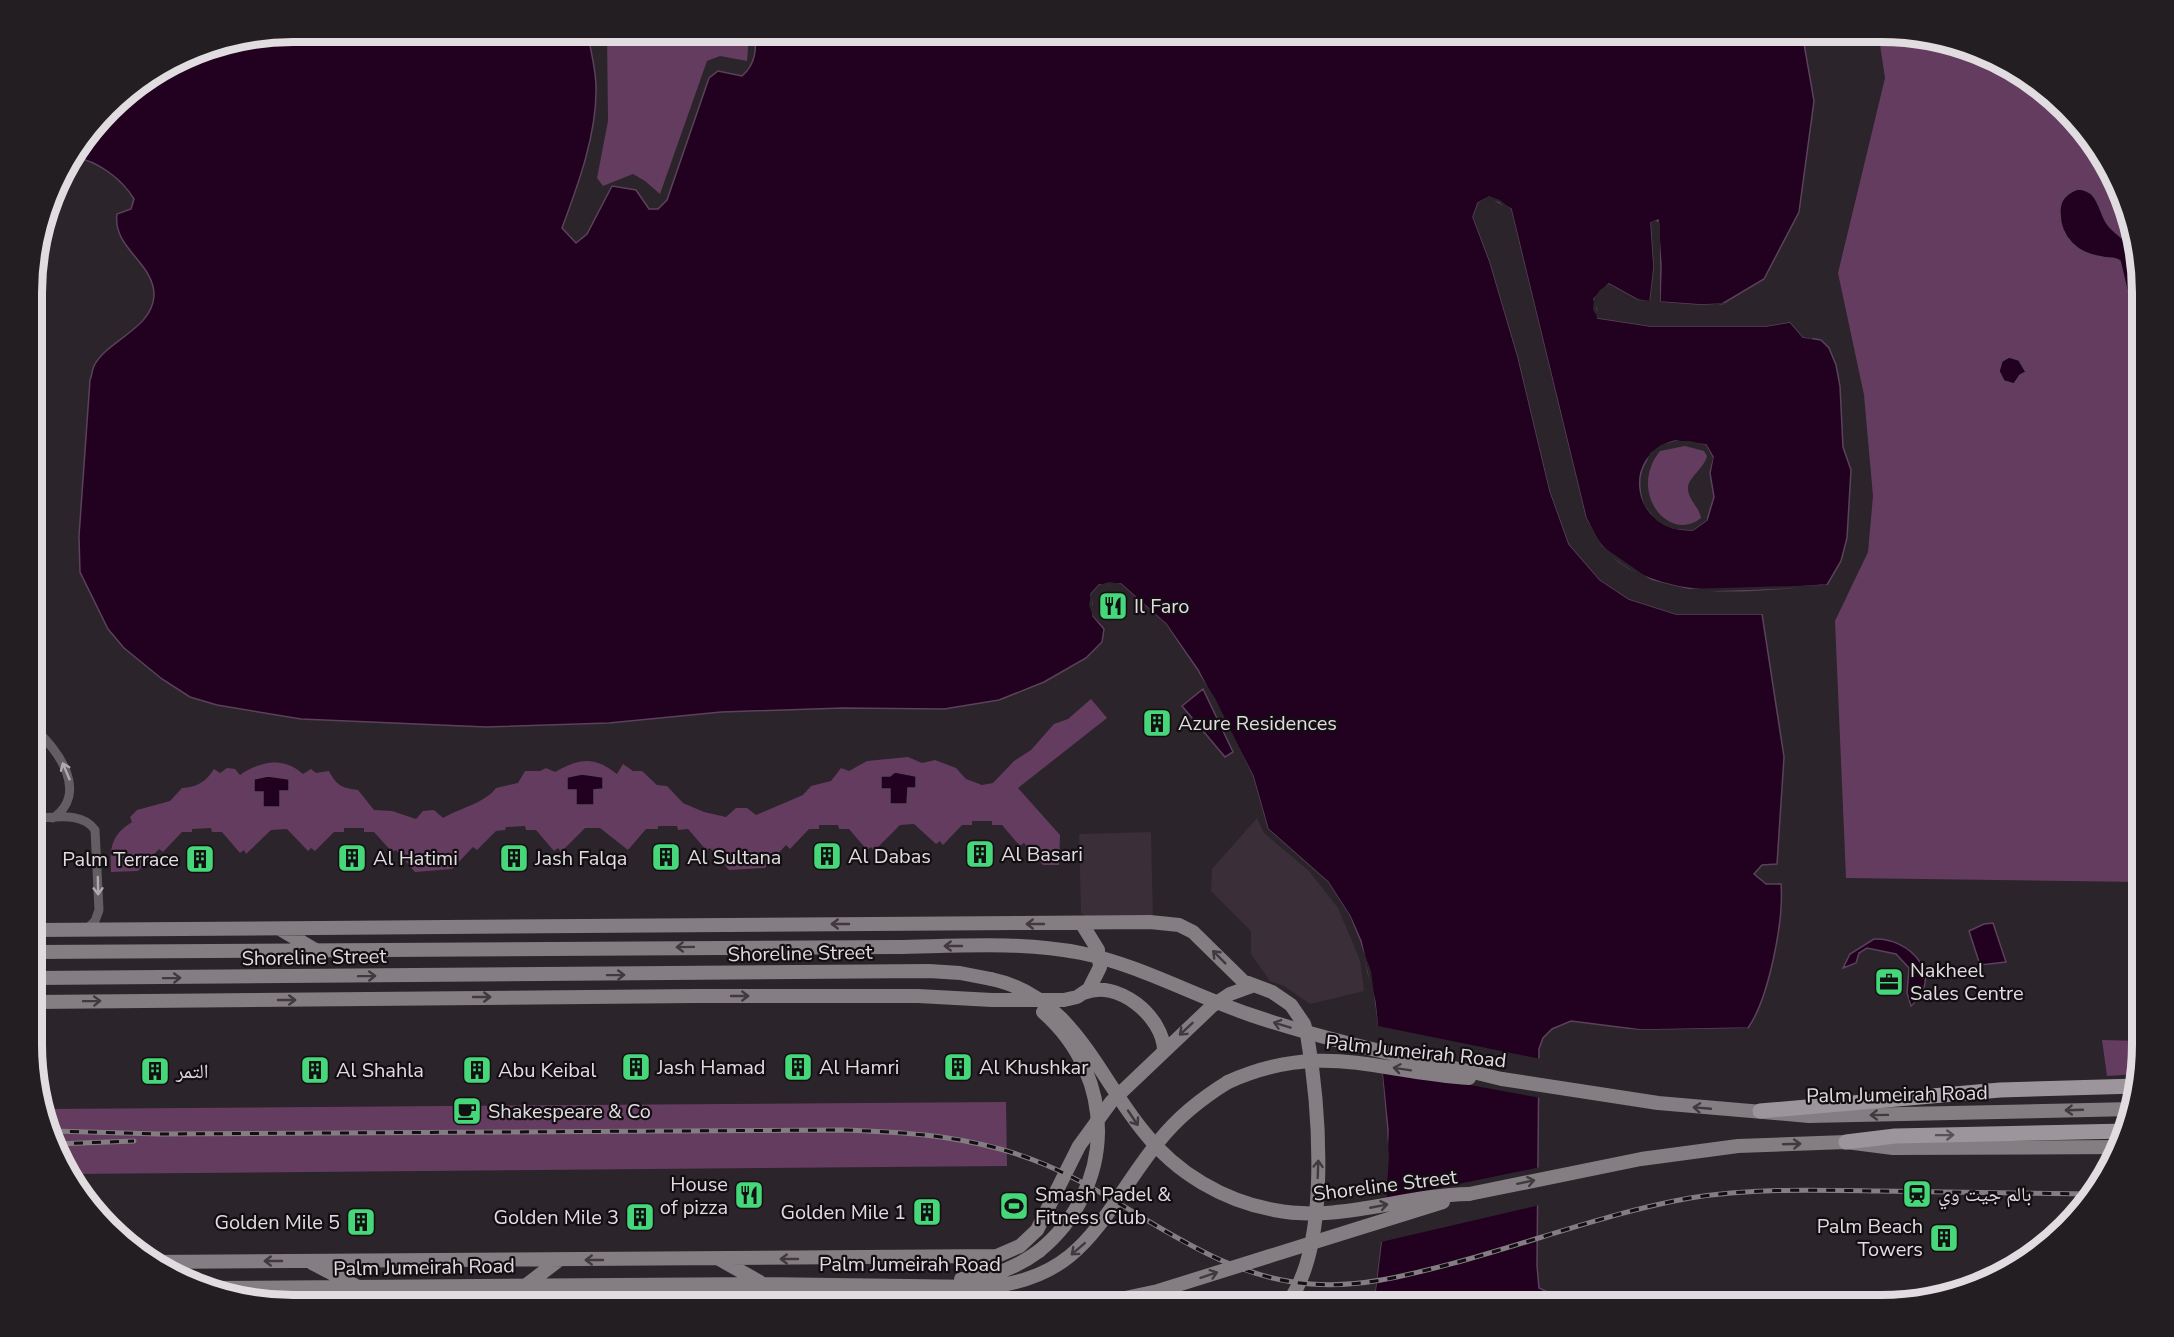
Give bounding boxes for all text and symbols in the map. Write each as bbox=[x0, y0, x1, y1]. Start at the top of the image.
restaurant icon: Il Faro bbox=[1097, 590, 1129, 622]
place label: Il Faro bbox=[1134, 593, 1190, 620]
building icon: Azure Residences bbox=[1141, 707, 1173, 739]
place label: Azure Residences bbox=[1178, 710, 1337, 737]
one-way arrow bbox=[60, 763, 71, 781]
building icon: Al Basari bbox=[964, 838, 996, 870]
building icon: Al Dabas bbox=[811, 840, 843, 872]
building icon: Al Sultana bbox=[650, 841, 682, 873]
place label: Al Basari bbox=[1001, 841, 1083, 868]
building icon: Al Hatimi bbox=[336, 842, 368, 874]
building icon: Jash Falqa bbox=[498, 842, 530, 874]
building icon: Palm Terrace bbox=[184, 843, 216, 875]
place label: Al Dabas bbox=[848, 843, 931, 870]
place label: Al Sultana bbox=[687, 844, 781, 871]
place label: Al Hatimi bbox=[373, 845, 458, 872]
place label: Jash Falqa bbox=[534, 845, 627, 872]
place label: Palm Terrace bbox=[62, 846, 179, 873]
one-way arrow bbox=[92, 875, 104, 895]
one-way arrow bbox=[831, 918, 851, 930]
one-way arrow bbox=[1026, 918, 1046, 930]
street label: Shoreline Street bbox=[727, 939, 874, 968]
one-way arrow bbox=[943, 940, 963, 952]
one-way arrow bbox=[675, 941, 695, 953]
street label: Shoreline Street bbox=[241, 943, 388, 972]
one-way arrow bbox=[1211, 949, 1226, 964]
place label: Nakheel Sales Centre bbox=[1910, 957, 2024, 1007]
office icon: Nakheel Sales Centre bbox=[1873, 966, 1905, 998]
one-way arrow bbox=[605, 969, 625, 981]
one-way arrow bbox=[357, 970, 377, 982]
one-way arrow bbox=[162, 972, 182, 983]
one-way arrow bbox=[730, 990, 750, 1002]
one-way arrow bbox=[472, 991, 492, 1003]
one-way arrow bbox=[277, 994, 297, 1006]
one-way arrow bbox=[82, 995, 102, 1007]
one-way arrow bbox=[1273, 1019, 1292, 1030]
one-way arrow bbox=[1179, 1022, 1194, 1037]
street label: Palm Jumeirah Road bbox=[1324, 1029, 1508, 1074]
building icon: Jash Hamad bbox=[620, 1051, 652, 1083]
building icon: Al Hamri bbox=[782, 1051, 814, 1083]
building icon: Al Khushkar bbox=[942, 1051, 974, 1083]
building icon: Al Shahla bbox=[299, 1054, 331, 1086]
building icon: Abu Keibal bbox=[461, 1054, 493, 1086]
place label: Jash Hamad bbox=[656, 1054, 765, 1081]
place label: Al Hamri bbox=[819, 1054, 899, 1081]
place label: Al Khushkar bbox=[979, 1054, 1088, 1081]
building icon: التمر bbox=[139, 1055, 171, 1087]
place label: Al Shahla bbox=[336, 1057, 424, 1084]
place label: Abu Keibal bbox=[498, 1057, 596, 1084]
place label: التمر bbox=[175, 1058, 209, 1085]
one-way arrow bbox=[1392, 1063, 1412, 1074]
street label: Palm Jumeirah Road bbox=[1806, 1079, 1988, 1110]
cafe icon: Shakespeare & Co bbox=[451, 1095, 483, 1127]
place label: Shakespeare & Co bbox=[488, 1098, 651, 1125]
one-way arrow bbox=[1692, 1102, 1712, 1113]
one-way arrow bbox=[2065, 1105, 2085, 1116]
one-way arrow bbox=[1127, 1109, 1139, 1125]
one-way arrow bbox=[1870, 1109, 1890, 1121]
one-way arrow bbox=[1935, 1129, 1955, 1140]
one-way arrow bbox=[1781, 1138, 1801, 1150]
one-way arrow bbox=[1313, 1159, 1324, 1179]
street label: Shoreline Street bbox=[1312, 1163, 1460, 1208]
place label: House of pizza bbox=[660, 1171, 728, 1221]
one-way arrow bbox=[1516, 1176, 1535, 1187]
station icon: بالم جيت وي bbox=[1901, 1178, 1933, 1210]
restaurant icon: House of pizza bbox=[733, 1179, 765, 1211]
place label: Smash Padel & Fitness Club bbox=[1035, 1181, 1171, 1231]
place label: بالم جيت وي bbox=[1938, 1181, 2032, 1210]
sports icon: Smash Padel & Fitness Club bbox=[998, 1190, 1030, 1222]
building icon: Golden Mile 1 bbox=[911, 1196, 943, 1228]
place label: Golden Mile 1 bbox=[780, 1199, 906, 1226]
one-way arrow bbox=[1369, 1200, 1388, 1211]
building icon: Golden Mile 3 bbox=[624, 1201, 656, 1233]
place label: Golden Mile 3 bbox=[493, 1204, 619, 1231]
building icon: Golden Mile 5 bbox=[345, 1206, 377, 1238]
place label: Golden Mile 5 bbox=[214, 1209, 340, 1236]
place label: Palm Beach Towers bbox=[1817, 1213, 1923, 1263]
building icon: Palm Beach Towers bbox=[1928, 1222, 1960, 1254]
one-way arrow bbox=[1070, 1242, 1086, 1255]
street label: Palm Jumeirah Road bbox=[819, 1251, 1001, 1278]
street label: Palm Jumeirah Road bbox=[333, 1252, 515, 1283]
one-way arrow bbox=[780, 1253, 800, 1265]
one-way arrow bbox=[585, 1254, 605, 1266]
one-way arrow bbox=[264, 1256, 284, 1267]
one-way arrow bbox=[1199, 1268, 1218, 1279]

